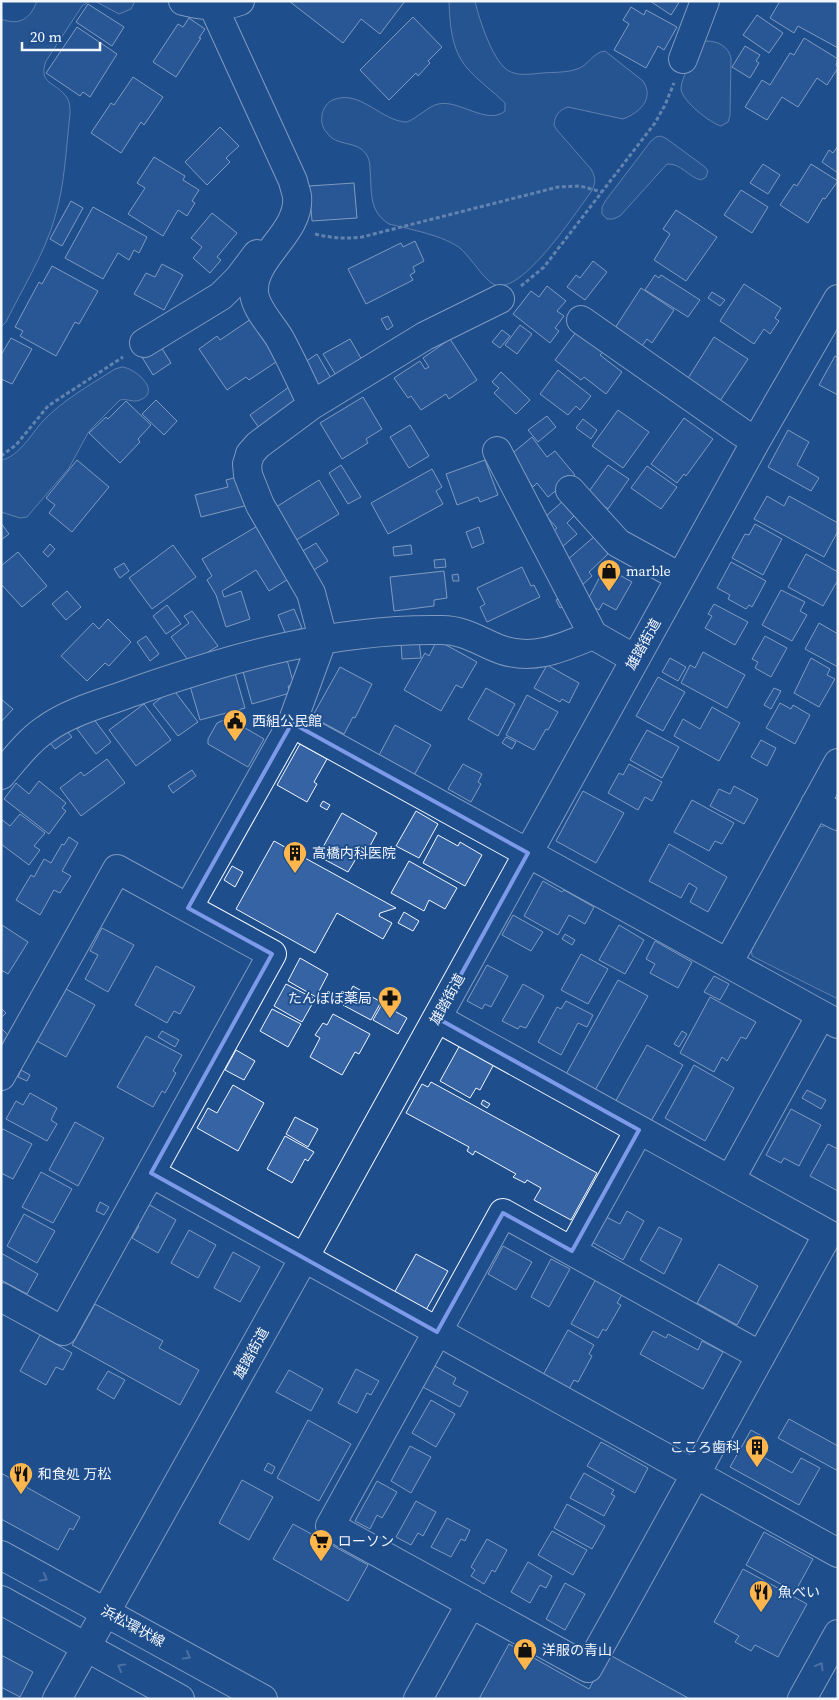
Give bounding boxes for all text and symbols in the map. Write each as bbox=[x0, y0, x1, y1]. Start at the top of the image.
scale bar bbox=[22, 20, 100, 52]
text: 20 m bbox=[30, 26, 62, 47]
shop icon: marble bbox=[596, 558, 622, 592]
place label: marble bbox=[626, 561, 671, 581]
street label: 雄踏街道 bbox=[621, 615, 665, 673]
public building icon: 西組公民館 bbox=[222, 708, 248, 742]
place label: 西組公民館 bbox=[252, 711, 322, 731]
building icon: 高橋内科医院 bbox=[282, 840, 308, 874]
place label: 高橋内科医院 bbox=[312, 843, 396, 863]
street label: 雄踏街道 bbox=[425, 970, 469, 1028]
pharmacy icon: たんぽぽ薬局 bbox=[377, 985, 403, 1019]
place label: たんぽぽ薬局 bbox=[288, 988, 372, 1008]
street label: 雄踏街道 bbox=[229, 1324, 273, 1382]
building icon: こころ歯科 bbox=[744, 1434, 770, 1468]
place label: こころ歯科 bbox=[670, 1437, 740, 1457]
restaurant icon: 和食処 万松 bbox=[8, 1461, 34, 1495]
place label: 和食処 万松 bbox=[38, 1464, 111, 1484]
supermarket icon: ローソン bbox=[308, 1528, 334, 1562]
place label: ローソン bbox=[338, 1531, 394, 1551]
one-way arrow bbox=[39, 1572, 48, 1582]
restaurant icon: 魚べい bbox=[748, 1579, 774, 1613]
place label: 魚べい bbox=[778, 1582, 820, 1602]
street label: 浜松環状線 bbox=[98, 1600, 168, 1652]
shop icon: 洋服の青山 bbox=[512, 1637, 538, 1671]
place label: 洋服の青山 bbox=[542, 1640, 612, 1660]
one-way arrow bbox=[181, 1650, 190, 1660]
one-way arrow bbox=[118, 1663, 127, 1673]
one-way arrow bbox=[814, 1663, 824, 1672]

